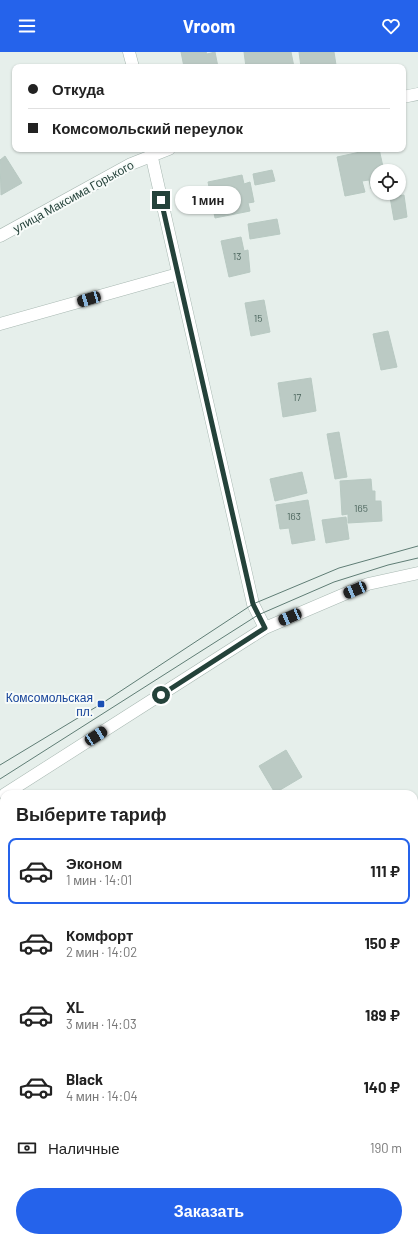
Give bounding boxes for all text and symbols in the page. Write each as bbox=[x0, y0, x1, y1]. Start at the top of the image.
icon: menu bbox=[16, 15, 38, 37]
text: Vroom bbox=[183, 15, 235, 37]
icon: heart bbox=[380, 15, 402, 37]
text: Откуда bbox=[52, 80, 104, 98]
text: Комсомольский переулок bbox=[52, 119, 243, 137]
street label: улица Максима Горького bbox=[10, 157, 137, 236]
map controls bbox=[370, 164, 406, 200]
button: locate bbox=[370, 164, 406, 200]
callout: 1 мин bbox=[175, 186, 241, 214]
route end bbox=[152, 191, 170, 209]
text: 1 мин bbox=[192, 192, 224, 208]
house number: 13 bbox=[233, 250, 241, 262]
car bbox=[76, 290, 102, 308]
house number: 15 bbox=[254, 312, 262, 324]
house number: 17 bbox=[293, 391, 301, 403]
house number: 165 bbox=[354, 502, 368, 514]
house number: 163 bbox=[287, 510, 301, 522]
car bbox=[342, 580, 368, 600]
car bbox=[277, 607, 303, 627]
route start bbox=[152, 686, 170, 704]
place label: Комсомольская пл. bbox=[6, 690, 93, 718]
marker: Комсомольская пл. bbox=[96, 699, 106, 709]
car bbox=[83, 724, 109, 748]
text: Выберите тариф bbox=[16, 803, 167, 825]
icon: car bbox=[18, 853, 54, 889]
text: Эконом bbox=[66, 854, 122, 872]
text: 111 ₽ bbox=[370, 862, 400, 880]
text: 1 мин · 14:01 bbox=[66, 872, 132, 888]
icon: car bbox=[18, 925, 54, 961]
text: Комфорт bbox=[66, 926, 133, 944]
text: 150 ₽ bbox=[365, 934, 400, 952]
text: 2 мин · 14:02 bbox=[66, 944, 137, 960]
icon: car bbox=[18, 997, 54, 1033]
text: XL bbox=[66, 998, 84, 1016]
text: 189 ₽ bbox=[365, 1006, 400, 1024]
text: 3 мин · 14:03 bbox=[66, 1016, 137, 1032]
icon: car bbox=[18, 1069, 54, 1105]
text: Black bbox=[66, 1070, 103, 1088]
text: 140 ₽ bbox=[364, 1078, 400, 1096]
text: 4 мин · 14:04 bbox=[66, 1088, 138, 1104]
icon: cash bbox=[16, 1137, 38, 1159]
text: Наличные bbox=[48, 1139, 120, 1157]
text: 190 m bbox=[370, 1140, 402, 1156]
button: Заказать bbox=[16, 1188, 402, 1234]

